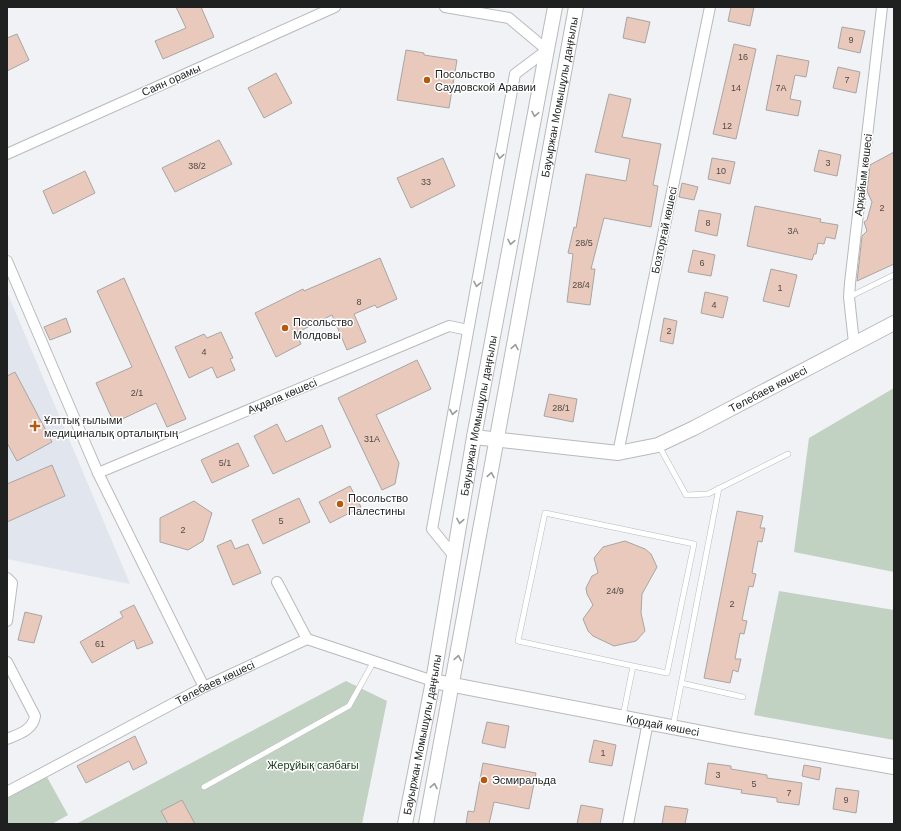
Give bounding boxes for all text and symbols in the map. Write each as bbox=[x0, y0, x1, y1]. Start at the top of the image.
street label: Бауыржан Момышұлы даңғылы bbox=[539, 16, 580, 178]
house number: 9 bbox=[848, 35, 854, 45]
house number: 16 bbox=[738, 52, 748, 62]
street label: Саян орамы bbox=[140, 62, 202, 98]
place label: Посольство Саудовской Аравии bbox=[435, 68, 536, 93]
marker: Посольство Саудовской Аравии bbox=[422, 75, 432, 85]
house number: 7 bbox=[844, 75, 850, 85]
house number: 14 bbox=[731, 83, 741, 93]
house number: 7А bbox=[775, 83, 787, 93]
one-way arrow bbox=[532, 111, 540, 117]
house number: 12 bbox=[722, 121, 732, 131]
street label: Арқайым көшесі bbox=[852, 133, 874, 217]
one-way arrow bbox=[497, 153, 505, 159]
house number: 3 bbox=[825, 158, 831, 168]
house number: 38/2 bbox=[188, 161, 206, 171]
house number: 10 bbox=[716, 166, 726, 176]
house number: 33 bbox=[421, 177, 431, 187]
street label: Бозторғай көшесі bbox=[649, 185, 679, 275]
house number: 2 bbox=[879, 203, 885, 213]
house number: 8 bbox=[705, 218, 711, 228]
house number: 3А bbox=[787, 226, 799, 236]
house number: 28/5 bbox=[575, 238, 593, 248]
one-way arrow bbox=[507, 239, 516, 245]
house number: 6 bbox=[699, 258, 705, 268]
house number: 28/4 bbox=[572, 280, 590, 290]
one-way arrow bbox=[473, 281, 482, 287]
house number: 1 bbox=[777, 283, 783, 293]
house number: 8 bbox=[356, 297, 362, 307]
house number: 4 bbox=[711, 300, 717, 310]
place label: Посольство Молдовы bbox=[293, 316, 353, 341]
marker: Посольство Молдовы bbox=[280, 323, 290, 333]
house number: 2 bbox=[666, 326, 672, 336]
street label: Бауыржан Момышұлы даңғылы bbox=[458, 334, 499, 497]
one-way arrow bbox=[510, 344, 518, 350]
house number: 4 bbox=[201, 347, 207, 357]
street label: Төлебаев көшесі bbox=[727, 364, 809, 415]
street label: Ақдала көшесі bbox=[246, 376, 318, 416]
house number: 2/1 bbox=[131, 388, 143, 398]
house number: 28/1 bbox=[552, 403, 570, 413]
one-way arrow bbox=[450, 408, 458, 415]
place label: Ұлттық ғылыми медициналық орталықтың bbox=[44, 414, 178, 439]
marker: Ұлттық ғылыми медициналық орталықтың bbox=[29, 420, 41, 432]
house number: 31А bbox=[364, 434, 380, 444]
house number: 5/1 bbox=[219, 458, 231, 468]
one-way arrow bbox=[487, 472, 495, 478]
place label: Посольство Палестины bbox=[348, 492, 408, 517]
marker: Посольство Палестины bbox=[335, 499, 345, 509]
house number: 5 bbox=[278, 516, 284, 526]
one-way arrow bbox=[456, 518, 464, 524]
house number: 2 bbox=[180, 525, 186, 535]
house number: 24/9 bbox=[606, 586, 624, 596]
house number: 2 bbox=[729, 599, 735, 609]
house number: 61 bbox=[95, 639, 105, 649]
street label: Бауыржан Момышұлы даңғылы bbox=[401, 654, 443, 816]
one-way arrow bbox=[453, 655, 462, 661]
street label: Төлебаев көшесі bbox=[173, 658, 256, 707]
street label: Қордай көшесі bbox=[625, 712, 700, 738]
house number: 1 bbox=[600, 748, 606, 758]
park label: Жерұйық саябағы bbox=[267, 759, 359, 771]
house number: 3 bbox=[715, 770, 721, 780]
place label: Эсмиральда bbox=[492, 774, 557, 786]
marker: Эсмиральда bbox=[479, 775, 489, 785]
house number: 5 bbox=[751, 779, 757, 789]
one-way arrow bbox=[429, 783, 437, 789]
house number: 7 bbox=[786, 788, 792, 798]
house number: 9 bbox=[843, 795, 849, 805]

